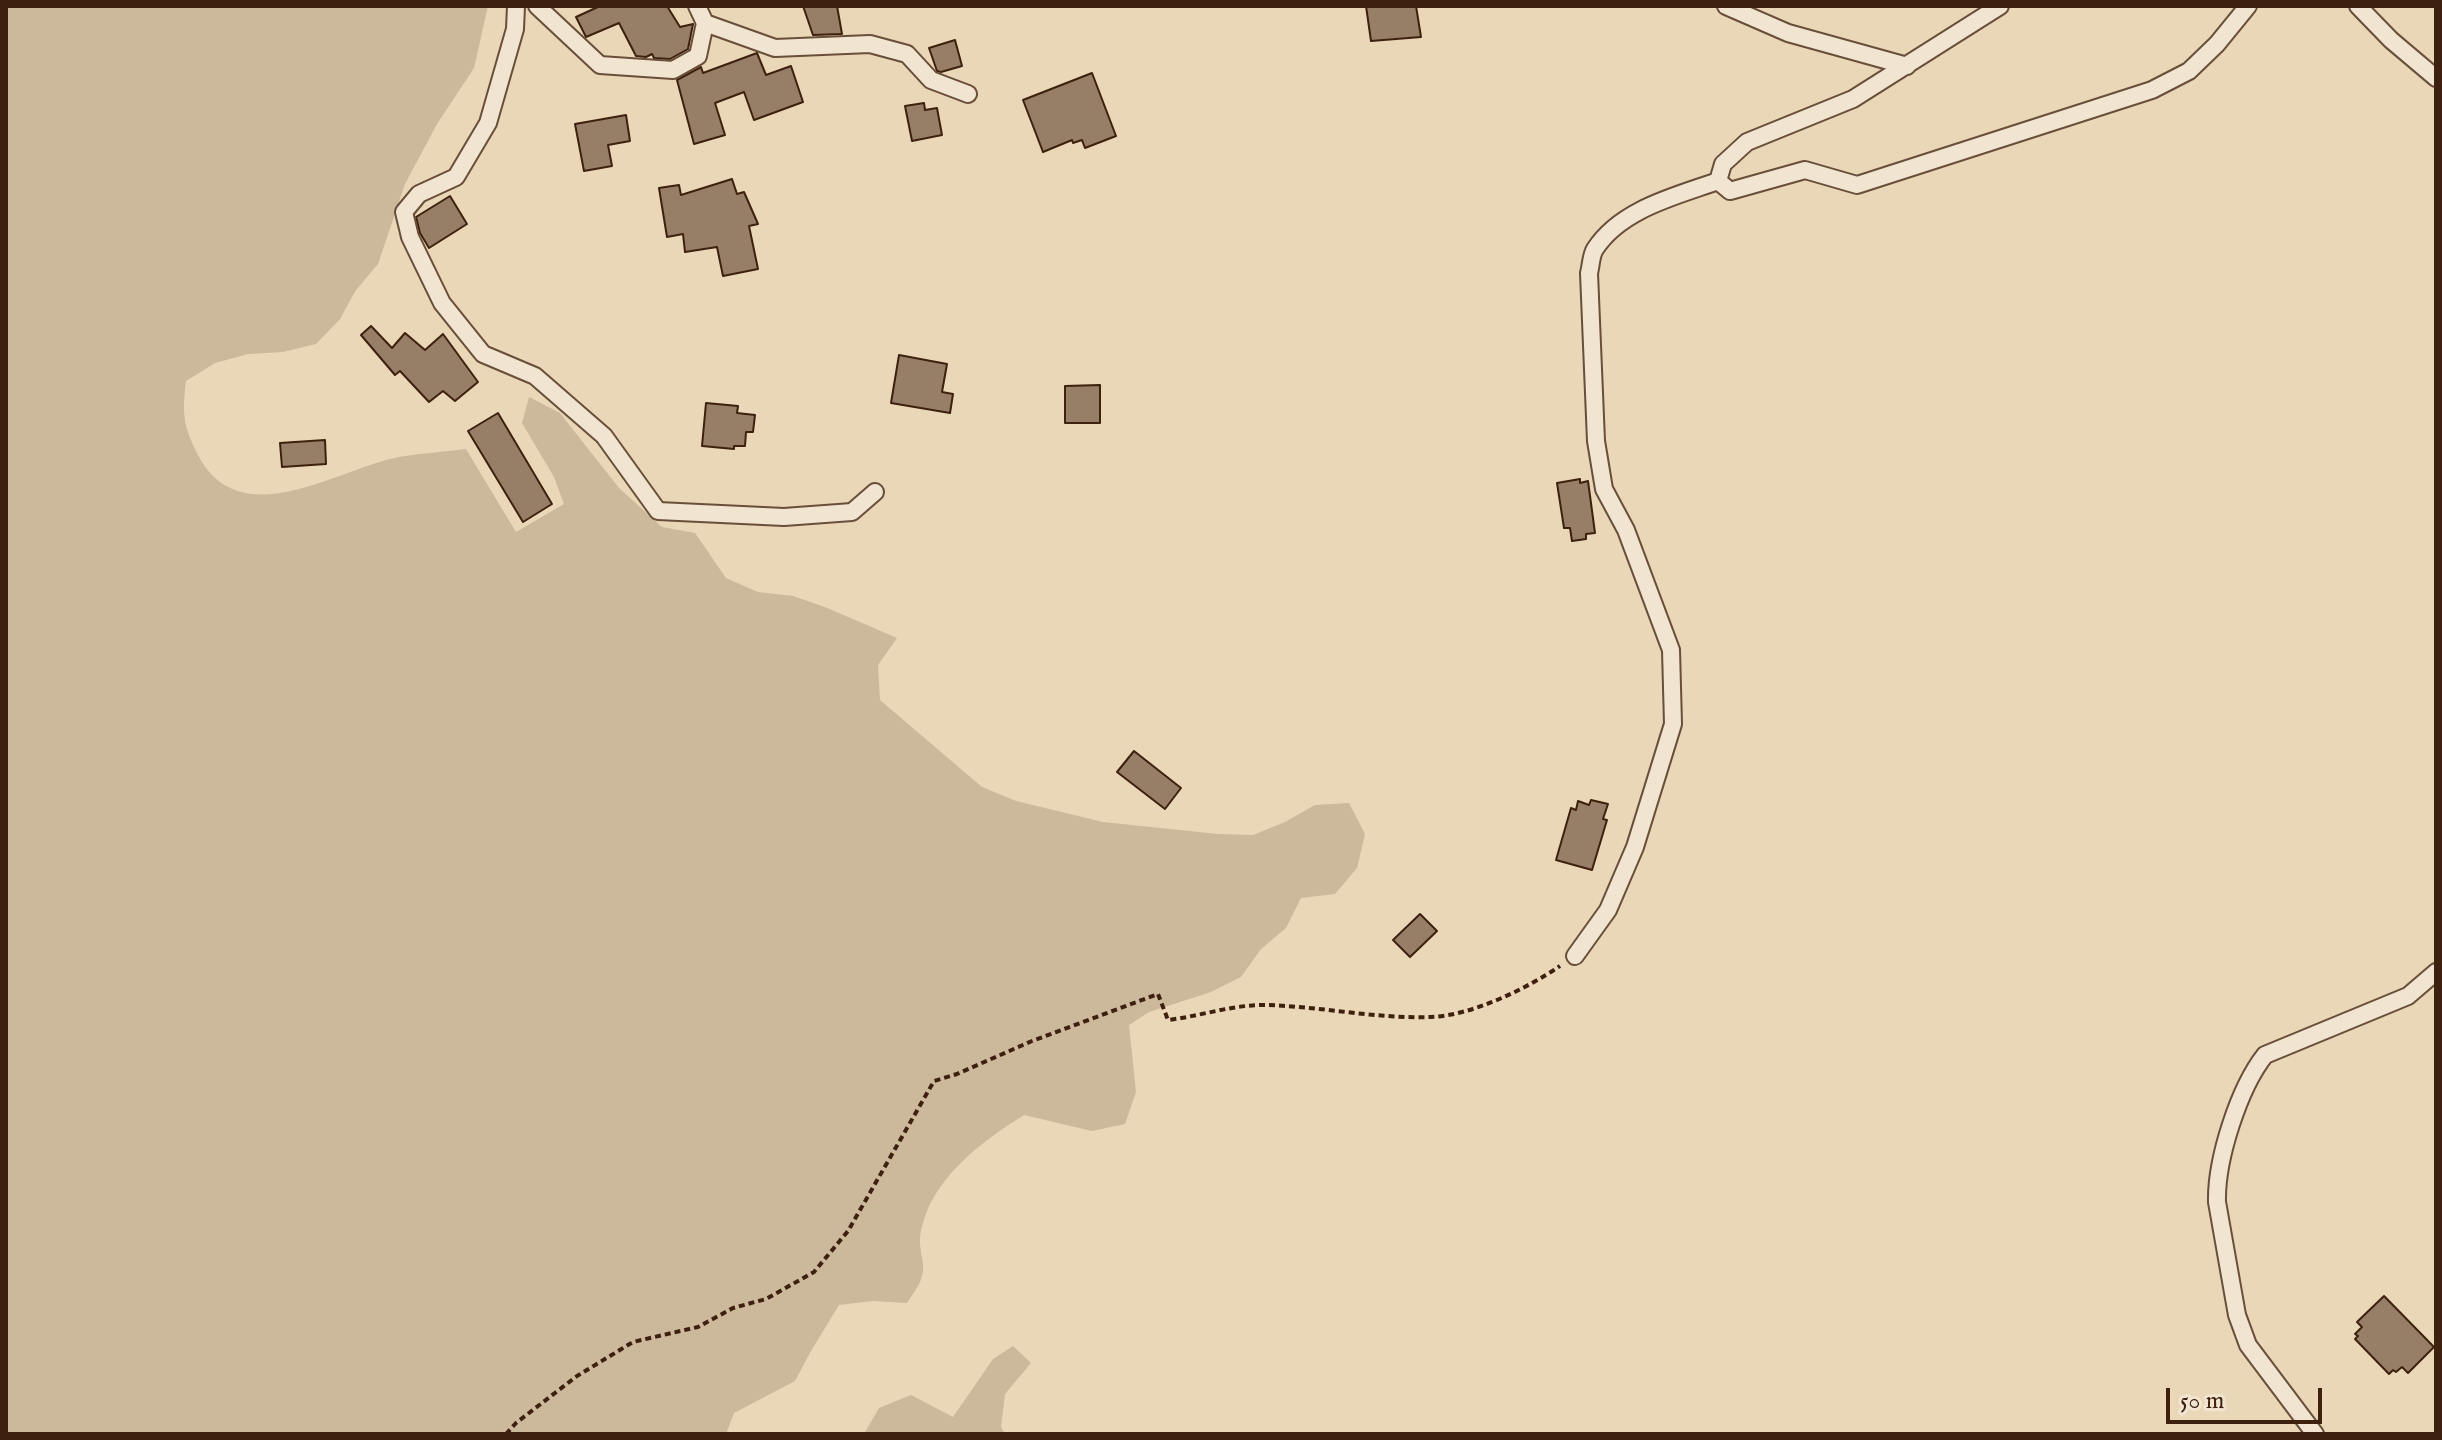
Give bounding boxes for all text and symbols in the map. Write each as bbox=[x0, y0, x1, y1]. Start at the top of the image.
scale bar bbox=[2170, 1372, 2326, 1422]
text: 50 m bbox=[2180, 1386, 2224, 1417]

